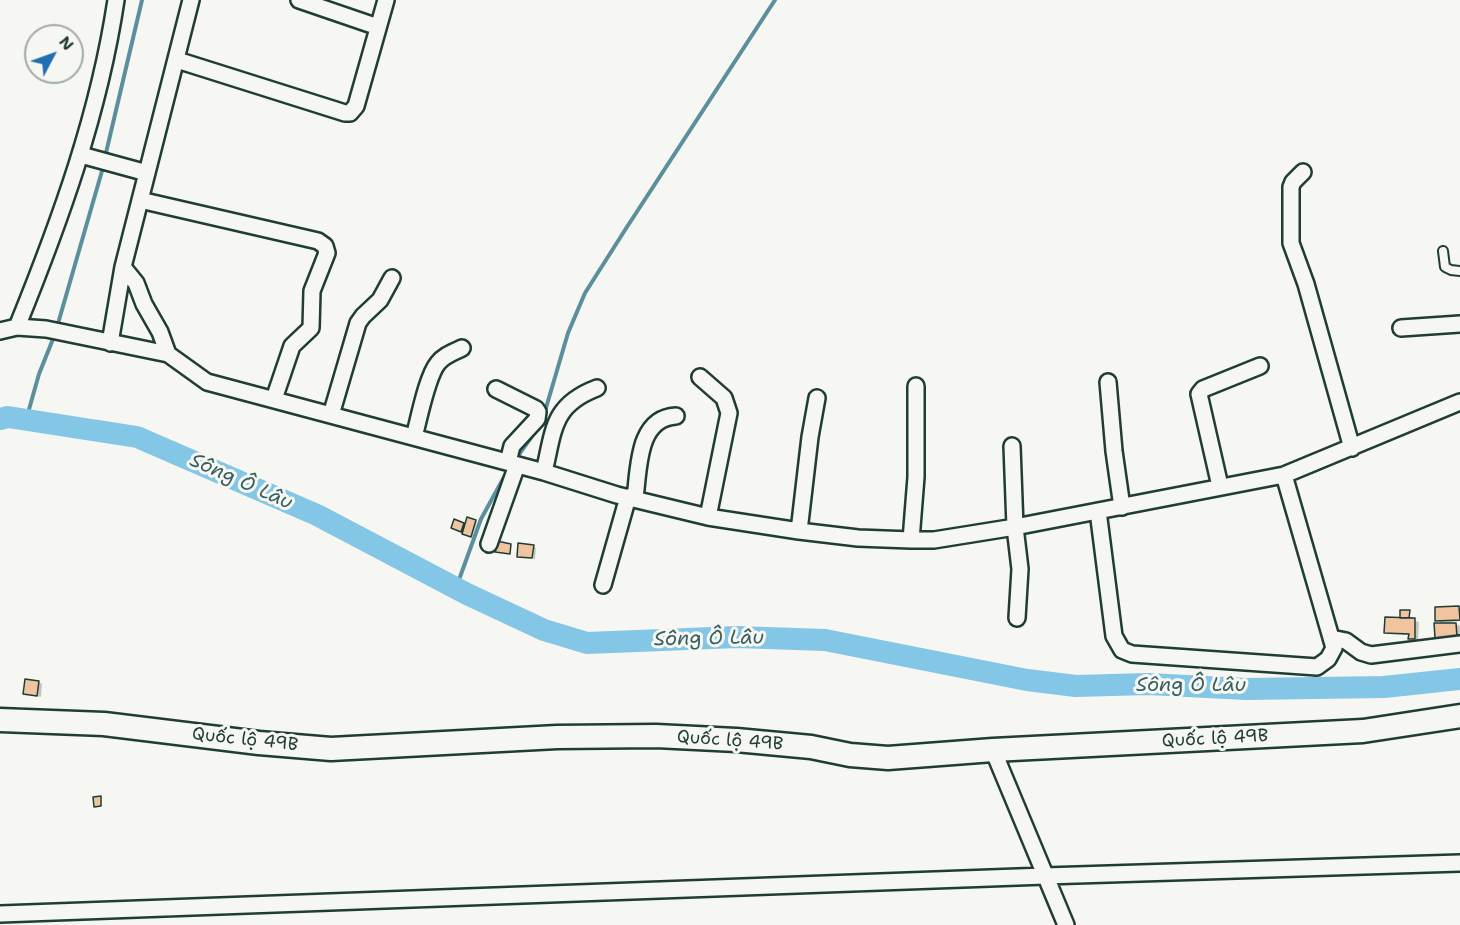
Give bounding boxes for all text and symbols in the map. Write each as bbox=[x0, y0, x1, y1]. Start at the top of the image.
north arrow bbox=[24, 24, 84, 84]
text: N bbox=[54, 31, 79, 55]
water label: Sông Ô Lâu bbox=[186, 449, 296, 515]
water label: Sông Ô Lâu bbox=[654, 626, 764, 652]
water label: Sông Ô Lâu bbox=[1136, 674, 1246, 698]
street label: Quốc lộ 49B bbox=[191, 724, 299, 756]
street label: Quốc lộ 49B bbox=[1161, 725, 1269, 753]
street label: Quốc lộ 49B bbox=[676, 727, 784, 755]

